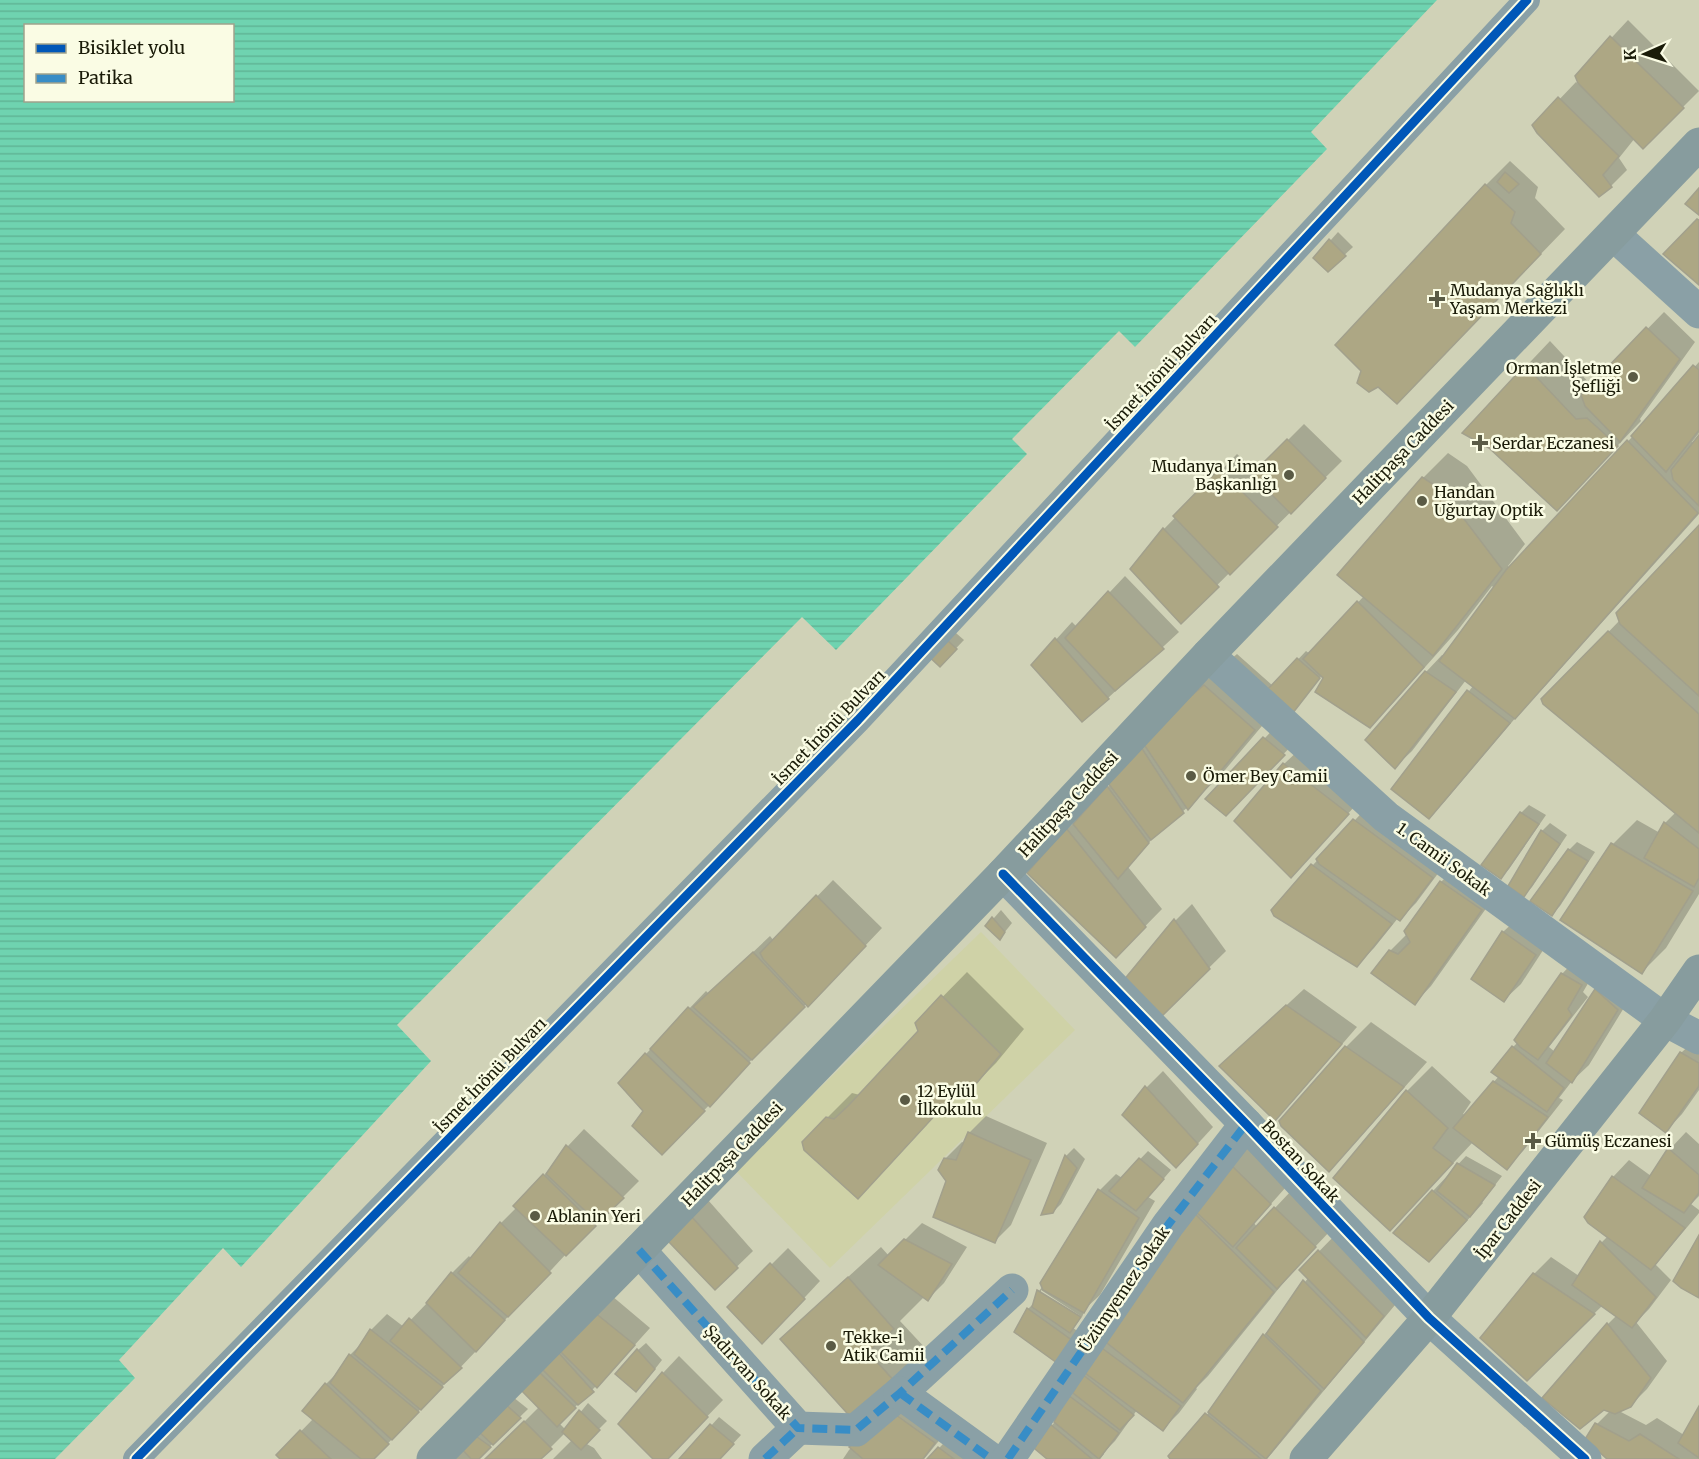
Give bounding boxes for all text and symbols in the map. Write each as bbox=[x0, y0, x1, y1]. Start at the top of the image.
legend bbox=[24, 24, 234, 102]
north arrow bbox=[1615, 24, 1675, 84]
text: Bisiklet yolu bbox=[78, 36, 185, 59]
text: K bbox=[1620, 48, 1640, 61]
text: Patika bbox=[78, 66, 133, 89]
place label: Mudanya Sağlıklı Yaşam Merkezi bbox=[1449, 280, 1584, 318]
marker: Mudanya Sağlıklı Yaşam Merkezi bbox=[1428, 290, 1446, 308]
street label: İsmet İnönü Bulvarı bbox=[1102, 309, 1220, 435]
place label: Orman İşletme Şefliği bbox=[1506, 358, 1621, 396]
marker: Orman İşletme Şefliği bbox=[1626, 370, 1640, 384]
street label: Halitpaşa Caddesi bbox=[1348, 396, 1458, 508]
place label: Serdar Eczanesi bbox=[1492, 433, 1614, 453]
marker: Serdar Eczanesi bbox=[1473, 436, 1487, 450]
place label: Mudanya Liman Başkanlığı bbox=[1151, 456, 1277, 494]
marker: Mudanya Liman Başkanlığı bbox=[1282, 468, 1296, 482]
place label: Handan Uğurtay Optik bbox=[1434, 482, 1544, 520]
marker: Handan Uğurtay Optik bbox=[1415, 494, 1429, 508]
street label: İsmet İnönü Bulvarı bbox=[769, 665, 889, 789]
street label: Halitpaşa Caddesi bbox=[1014, 747, 1122, 861]
place label: Ömer Bey Camii bbox=[1203, 766, 1328, 786]
marker: Ömer Bey Camii bbox=[1184, 769, 1198, 783]
street label: 1. Camii Sokak bbox=[1393, 818, 1496, 900]
street label: İsmet İnönü Bulvarı bbox=[430, 1013, 550, 1137]
place label: 12 Eylül İlkokulu bbox=[917, 1081, 982, 1119]
marker: 12 Eylül İlkokulu bbox=[898, 1093, 912, 1107]
street label: Halitpaşa Caddesi bbox=[677, 1098, 787, 1210]
street label: Bostan Sokak bbox=[1258, 1116, 1345, 1207]
place label: Gümüş Eczanesi bbox=[1545, 1131, 1672, 1151]
marker: Gümüş Eczanesi bbox=[1526, 1134, 1540, 1148]
street label: İpar Caddesi bbox=[1471, 1175, 1545, 1263]
place label: Ablanin Yeri bbox=[546, 1206, 641, 1226]
marker: Ablanin Yeri bbox=[528, 1209, 542, 1223]
street label: Üzümyemez Sokak bbox=[1074, 1222, 1174, 1356]
street label: Şadırvan Sokak bbox=[700, 1321, 796, 1424]
place label: Tekke-i Atik Camii bbox=[842, 1327, 925, 1365]
marker: Tekke-i Atik Camii bbox=[824, 1339, 838, 1353]

